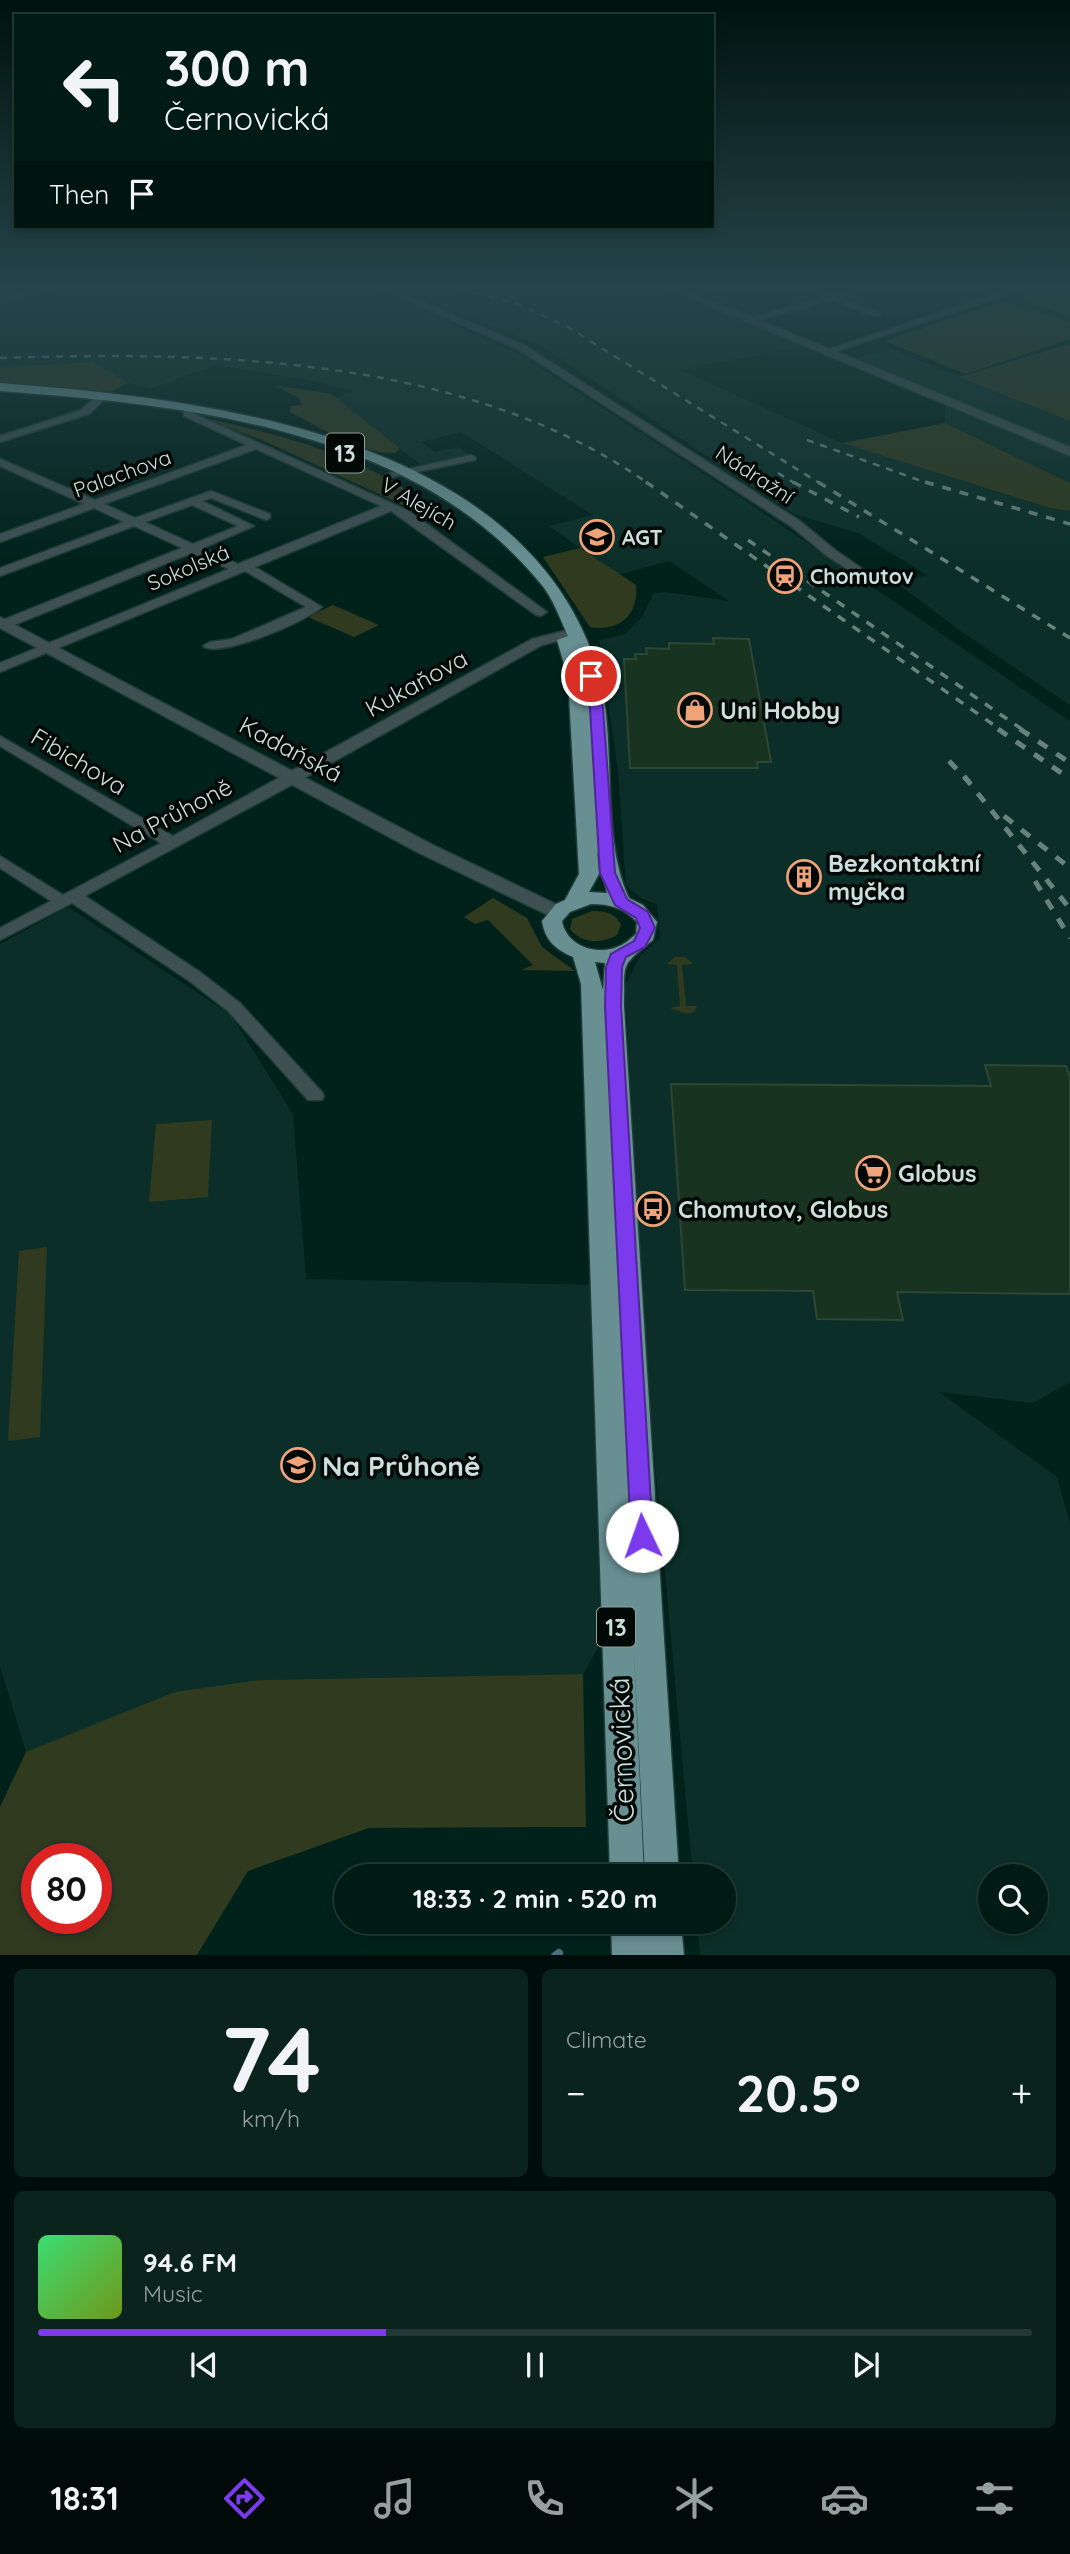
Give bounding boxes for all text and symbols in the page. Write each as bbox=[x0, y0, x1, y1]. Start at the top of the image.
text: 300 m bbox=[164, 37, 309, 98]
icon: left bbox=[49, 42, 140, 133]
text: Černovická bbox=[164, 98, 330, 138]
icon: arrive bbox=[123, 175, 161, 213]
text: Then bbox=[49, 178, 109, 211]
road number: 13 bbox=[326, 433, 364, 472]
street label: Nádražní bbox=[711, 439, 799, 509]
street label: Palachova bbox=[70, 443, 174, 503]
street label: V Alejích bbox=[377, 471, 461, 535]
school or university icon: AGT bbox=[578, 518, 616, 556]
place label: AGT bbox=[622, 524, 663, 550]
street label: Sokolská bbox=[143, 538, 233, 596]
station icon: Chomutov bbox=[766, 557, 804, 595]
place label: Chomutov bbox=[810, 563, 914, 589]
street label: Kukaňova bbox=[360, 643, 472, 723]
pin bbox=[561, 646, 621, 706]
icon: arrive bbox=[572, 657, 610, 695]
shop icon: Uni Hobby bbox=[676, 691, 714, 729]
place label: Uni Hobby bbox=[720, 695, 840, 725]
street label: Kadaňská bbox=[234, 709, 348, 789]
street label: Fibichova bbox=[26, 721, 132, 801]
street label: Na Průhoně bbox=[107, 771, 237, 859]
place label: Bezkontaktní myčka bbox=[828, 848, 982, 906]
building icon: Bezkontaktní myčka bbox=[785, 858, 823, 896]
supermarket icon: Globus bbox=[854, 1154, 892, 1192]
place label: Globus bbox=[898, 1158, 977, 1188]
bus stop icon: Chomutov, Globus bbox=[634, 1190, 672, 1228]
place label: Chomutov, Globus bbox=[678, 1194, 888, 1224]
school or university icon: Na Průhoně bbox=[279, 1446, 317, 1484]
place label: Na Průhoně bbox=[322, 1448, 481, 1483]
position arrow bbox=[605, 1499, 679, 1573]
road number: 13 bbox=[597, 1608, 635, 1646]
street label: Černovická bbox=[601, 1677, 641, 1823]
speed limit sign: 80 bbox=[21, 1843, 112, 1934]
map controls bbox=[978, 1864, 1048, 1934]
button: search bbox=[978, 1864, 1048, 1934]
text: 18:33 · 2 min · 520 m bbox=[413, 1882, 657, 1915]
text: 74 bbox=[221, 2001, 321, 2115]
text: Climate bbox=[566, 2025, 647, 2054]
text: 20.5° bbox=[736, 2060, 861, 2125]
text: − bbox=[566, 2069, 586, 2117]
text: + bbox=[1011, 2069, 1032, 2117]
text: km/h bbox=[242, 2104, 300, 2133]
text: 94.6 FM bbox=[143, 2246, 237, 2279]
text: Music bbox=[143, 2279, 203, 2308]
icon: previous bbox=[185, 2346, 223, 2384]
icon: pause bbox=[516, 2346, 554, 2384]
icon: next bbox=[847, 2346, 885, 2384]
icon: directions bbox=[220, 2474, 269, 2523]
icon: music bbox=[370, 2474, 419, 2523]
icon: phone bbox=[520, 2474, 569, 2523]
icon: climate bbox=[670, 2474, 719, 2523]
icon: car bbox=[820, 2474, 869, 2523]
icon: filters bbox=[970, 2474, 1019, 2523]
text: 18:31 bbox=[51, 2478, 119, 2518]

